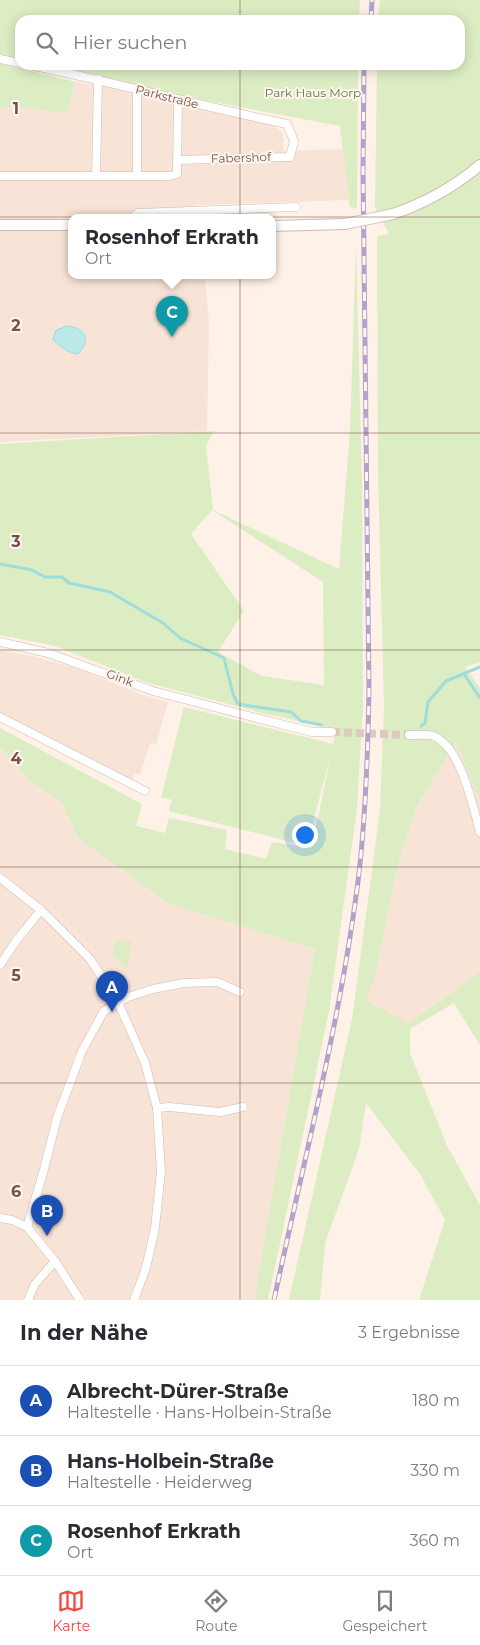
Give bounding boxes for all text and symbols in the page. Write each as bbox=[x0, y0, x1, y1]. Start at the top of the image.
search box bbox=[15, 15, 465, 70]
icon: search bbox=[33, 29, 61, 57]
text: Hier suchen bbox=[73, 31, 187, 54]
street label: Parkstraße bbox=[134, 81, 200, 112]
park label: Park Haus Morp bbox=[265, 85, 361, 100]
text: 1 bbox=[13, 99, 19, 118]
street label: Fabershof bbox=[211, 149, 272, 166]
popup bbox=[68, 214, 276, 279]
text: Rosenhof Erkrath bbox=[85, 226, 259, 249]
text: Ort bbox=[85, 249, 112, 268]
pin: C bbox=[156, 296, 188, 337]
text: 2 bbox=[11, 316, 21, 335]
text: 3 bbox=[10, 532, 21, 551]
street label: Gink bbox=[105, 666, 137, 690]
text: 4 bbox=[10, 749, 22, 768]
your location bbox=[292, 822, 318, 848]
text: 5 bbox=[11, 966, 21, 985]
pin: A bbox=[96, 971, 128, 1012]
text: 6 bbox=[11, 1182, 21, 1201]
pin: B bbox=[31, 1195, 63, 1236]
text: In der Nähe bbox=[20, 1320, 148, 1345]
text: 3 Ergebnisse bbox=[358, 1323, 460, 1342]
text: Albrecht-Dürer-Straße bbox=[67, 1380, 289, 1403]
text: A bbox=[30, 1391, 42, 1410]
text: 180 m bbox=[412, 1391, 460, 1410]
text: Haltestelle · Hans-Holbein-Straße bbox=[67, 1403, 332, 1422]
text: Hans-Holbein-Straße bbox=[67, 1450, 274, 1473]
text: B bbox=[30, 1461, 42, 1480]
text: 330 m bbox=[410, 1461, 460, 1480]
text: Haltestelle · Heiderweg bbox=[67, 1473, 252, 1492]
text: Rosenhof Erkrath bbox=[67, 1520, 241, 1543]
text: C bbox=[30, 1531, 42, 1550]
text: 360 m bbox=[409, 1531, 460, 1550]
text: Ort bbox=[67, 1543, 94, 1562]
tab: Karte bbox=[53, 1587, 90, 1635]
tab: Route bbox=[195, 1587, 237, 1635]
tab: Gespeichert bbox=[342, 1587, 427, 1635]

